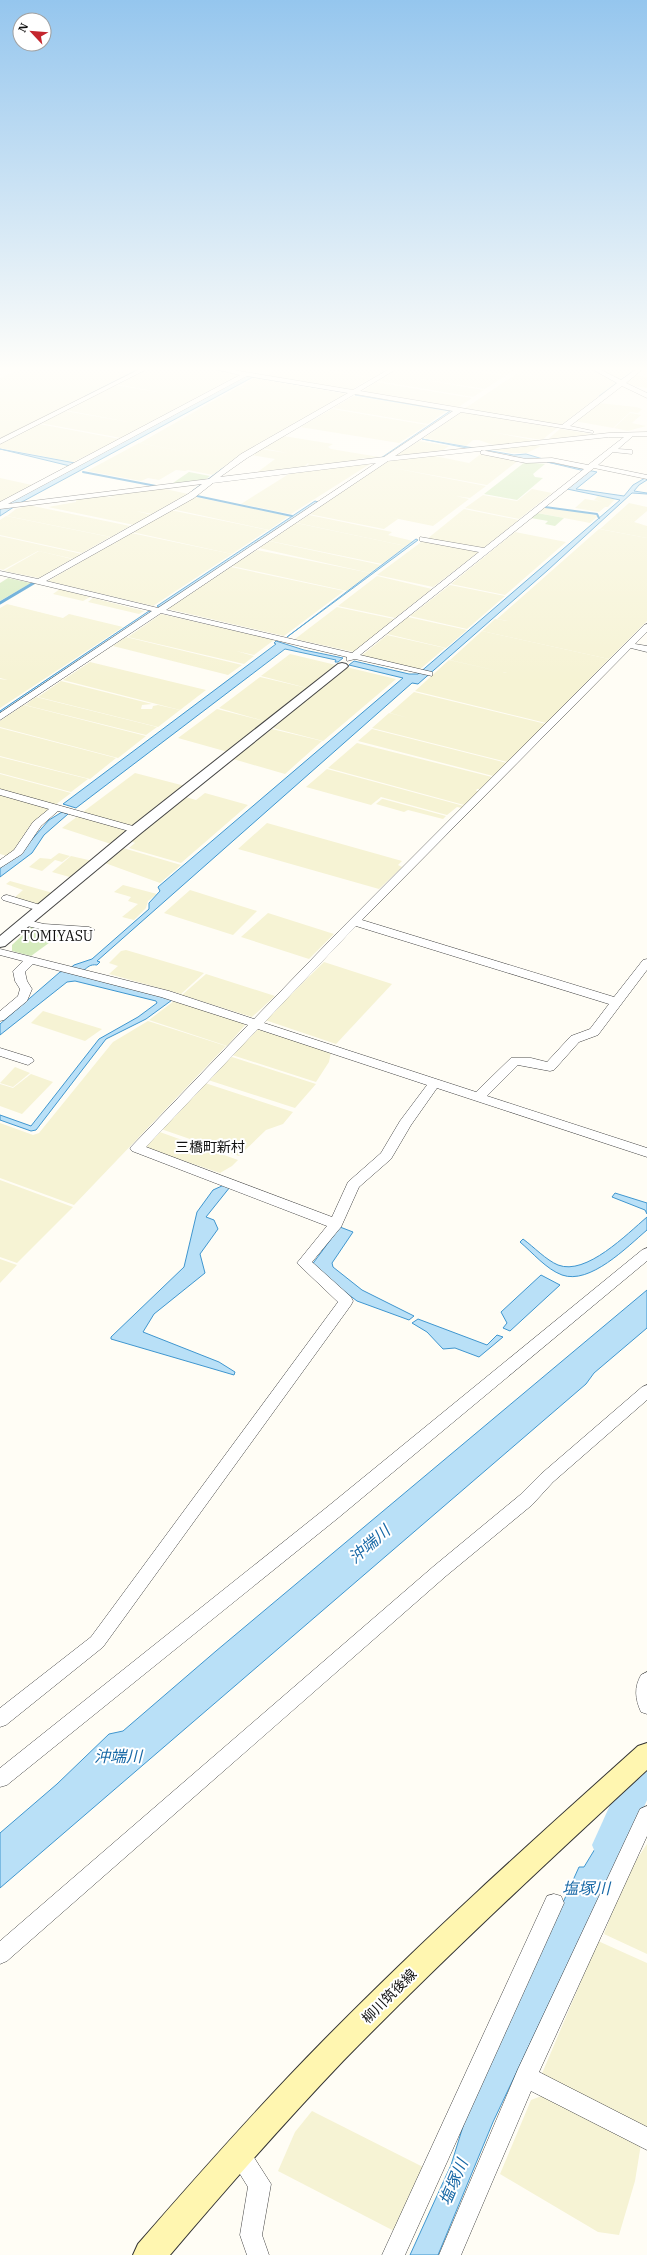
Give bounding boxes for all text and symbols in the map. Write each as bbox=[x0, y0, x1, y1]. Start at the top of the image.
north arrow bbox=[12, 12, 52, 52]
text: N bbox=[15, 20, 31, 35]
district label: TOMIYASU bbox=[21, 927, 93, 945]
district label: 三橋町新村 bbox=[175, 1138, 245, 1156]
water label: 沖端川 bbox=[344, 1519, 395, 1567]
water label: 沖端川 bbox=[94, 1746, 144, 1766]
water label: 塩塚川 bbox=[562, 1878, 612, 1898]
street label: 柳川筑後線 bbox=[358, 1965, 420, 2027]
water label: 塩塚川 bbox=[434, 2154, 472, 2208]

